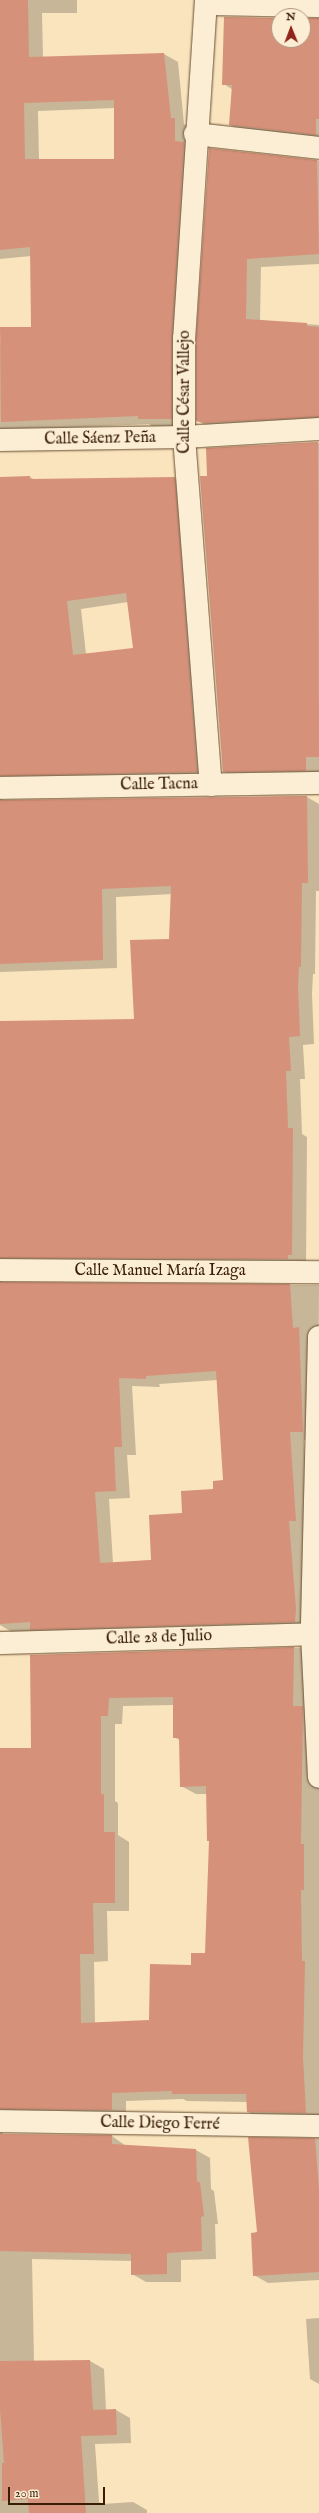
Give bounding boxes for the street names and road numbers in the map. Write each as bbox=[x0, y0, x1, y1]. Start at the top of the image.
street label: Calle César Vallejo bbox=[175, 330, 195, 454]
street label: Calle Sáenz Peña bbox=[44, 428, 156, 450]
street label: Calle Tacna bbox=[120, 775, 198, 795]
street label: Calle Manuel María Izaga bbox=[74, 1261, 246, 1281]
street label: Calle 28 de Julio bbox=[106, 1627, 212, 1649]
street label: Calle Diego Ferré bbox=[100, 2113, 220, 2135]

